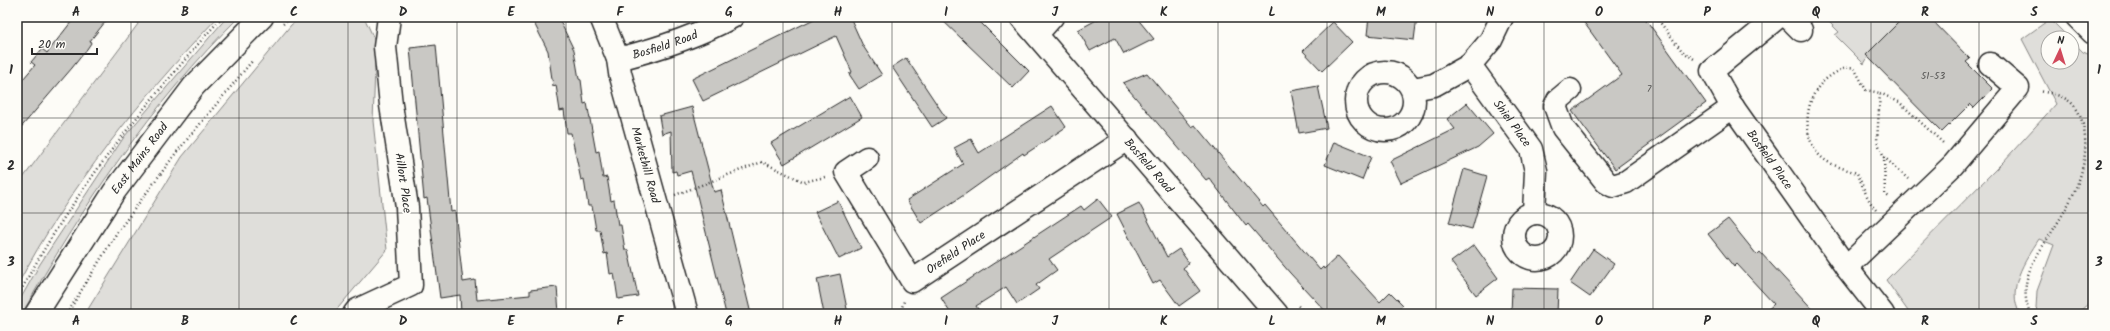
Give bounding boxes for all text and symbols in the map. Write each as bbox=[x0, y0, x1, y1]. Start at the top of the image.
text: A bbox=[72, 2, 80, 23]
text: B bbox=[181, 2, 189, 23]
text: C bbox=[290, 2, 298, 23]
text: D bbox=[399, 2, 408, 23]
text: E bbox=[507, 2, 515, 23]
text: F bbox=[616, 2, 624, 23]
text: G bbox=[725, 2, 733, 23]
text: H bbox=[834, 2, 843, 23]
text: I bbox=[944, 2, 948, 23]
text: J bbox=[1052, 2, 1059, 23]
text: K bbox=[1160, 2, 1168, 23]
text: L bbox=[1268, 2, 1276, 23]
text: M bbox=[1376, 2, 1386, 23]
text: N bbox=[1486, 2, 1495, 23]
text: O bbox=[1595, 2, 1603, 23]
text: P bbox=[1703, 2, 1711, 23]
text: Q bbox=[1812, 2, 1821, 23]
text: R bbox=[1921, 2, 1929, 23]
text: S bbox=[2030, 2, 2038, 23]
street label: Bosfield Road bbox=[630, 25, 701, 64]
scale bar bbox=[32, 30, 97, 56]
north arrow bbox=[2040, 30, 2080, 70]
text: N bbox=[2057, 32, 2065, 50]
text: 20 m bbox=[38, 35, 66, 54]
text: 1 bbox=[9, 60, 13, 81]
text: 1 bbox=[2097, 60, 2101, 81]
house number: 51-53 bbox=[1921, 68, 1945, 84]
house number: 7 bbox=[1647, 81, 1652, 97]
street label: Shiel Place bbox=[1489, 96, 1536, 151]
street label: East Mains Road bbox=[106, 118, 173, 198]
street label: Markethill Road bbox=[626, 125, 666, 207]
street label: Bosfield Place bbox=[1742, 125, 1798, 194]
street label: Bosfield Road bbox=[1120, 134, 1179, 198]
street label: Aillort Place bbox=[389, 152, 417, 215]
text: 2 bbox=[7, 156, 15, 177]
text: 2 bbox=[2095, 156, 2103, 177]
street label: Orefield Place bbox=[922, 225, 990, 279]
text: 3 bbox=[6, 252, 15, 273]
text: 3 bbox=[2094, 252, 2103, 273]
text: A bbox=[72, 311, 80, 331]
text: B bbox=[181, 311, 189, 331]
text: C bbox=[290, 311, 298, 331]
text: D bbox=[399, 311, 408, 331]
text: E bbox=[507, 311, 515, 331]
text: F bbox=[616, 311, 624, 331]
text: G bbox=[725, 311, 733, 331]
text: H bbox=[834, 311, 843, 331]
text: I bbox=[944, 311, 948, 331]
text: J bbox=[1052, 311, 1059, 331]
text: K bbox=[1160, 311, 1168, 331]
text: L bbox=[1268, 311, 1276, 331]
text: M bbox=[1376, 311, 1386, 331]
text: N bbox=[1486, 311, 1495, 331]
text: O bbox=[1595, 311, 1603, 331]
text: P bbox=[1703, 311, 1711, 331]
text: Q bbox=[1812, 311, 1821, 331]
text: R bbox=[1921, 311, 1929, 331]
text: S bbox=[2030, 311, 2038, 331]

